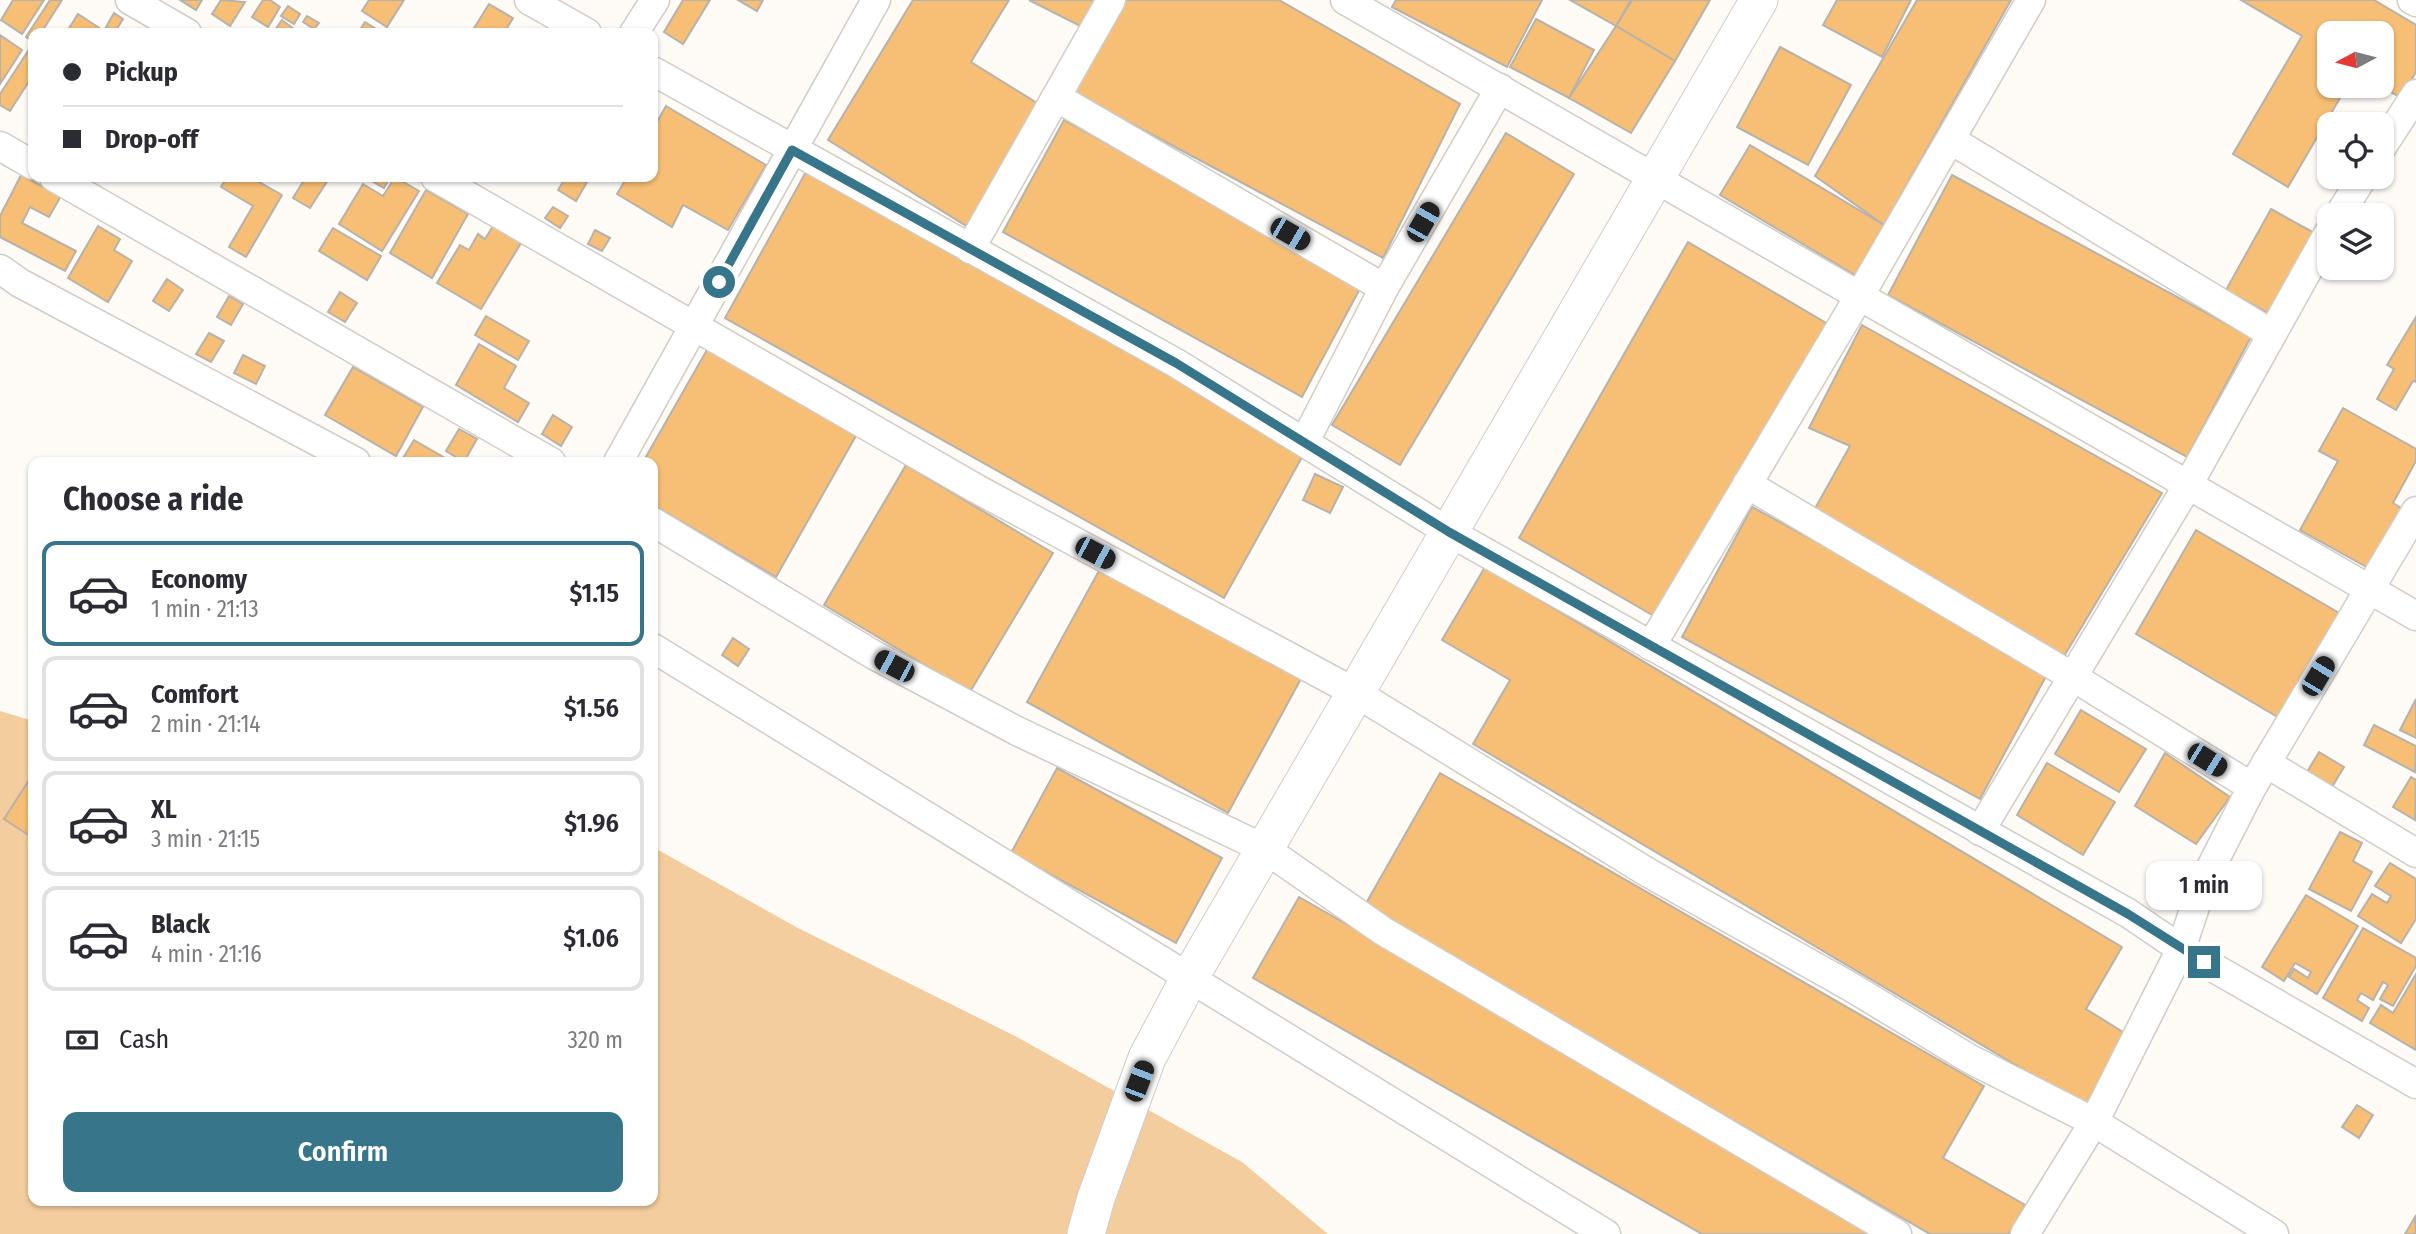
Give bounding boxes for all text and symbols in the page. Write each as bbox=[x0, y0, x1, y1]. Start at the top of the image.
north arrow bbox=[2317, 21, 2394, 98]
map controls bbox=[2317, 21, 2394, 280]
text: Pickup bbox=[105, 57, 178, 88]
button: locate bbox=[2317, 112, 2394, 189]
text: Drop-off bbox=[105, 124, 198, 155]
car bbox=[1404, 199, 1443, 245]
button: layers bbox=[2317, 203, 2394, 280]
car bbox=[1267, 214, 1314, 254]
route start bbox=[703, 266, 735, 298]
text: Choose a ride bbox=[63, 480, 244, 518]
car bbox=[1072, 534, 1119, 572]
icon: car bbox=[67, 562, 130, 625]
text: Economy bbox=[151, 564, 247, 595]
text: $1.15 bbox=[570, 578, 619, 609]
text: 1 min · 21:13 bbox=[151, 595, 259, 623]
car bbox=[871, 647, 918, 685]
car bbox=[2299, 653, 2338, 699]
icon: car bbox=[67, 677, 130, 740]
text: Comfort bbox=[151, 679, 239, 710]
text: $1.56 bbox=[564, 693, 619, 724]
text: 2 min · 21:14 bbox=[151, 710, 260, 738]
car bbox=[2184, 740, 2231, 780]
icon: car bbox=[67, 792, 130, 855]
text: XL bbox=[151, 794, 177, 825]
text: $1.96 bbox=[564, 808, 619, 839]
text: 3 min · 21:15 bbox=[151, 825, 260, 853]
callout: 1 min bbox=[2146, 860, 2262, 909]
text: 1 min bbox=[2179, 871, 2229, 899]
icon: car bbox=[67, 907, 130, 970]
text: Black bbox=[151, 909, 210, 940]
text: $1.06 bbox=[563, 923, 619, 954]
text: 4 min · 21:16 bbox=[151, 940, 262, 968]
route end bbox=[2188, 946, 2220, 978]
icon: cash bbox=[63, 1021, 101, 1059]
text: Cash bbox=[119, 1024, 169, 1055]
text: 320 m bbox=[568, 1026, 623, 1054]
car bbox=[1122, 1058, 1157, 1104]
button: Confirm bbox=[63, 1112, 623, 1192]

